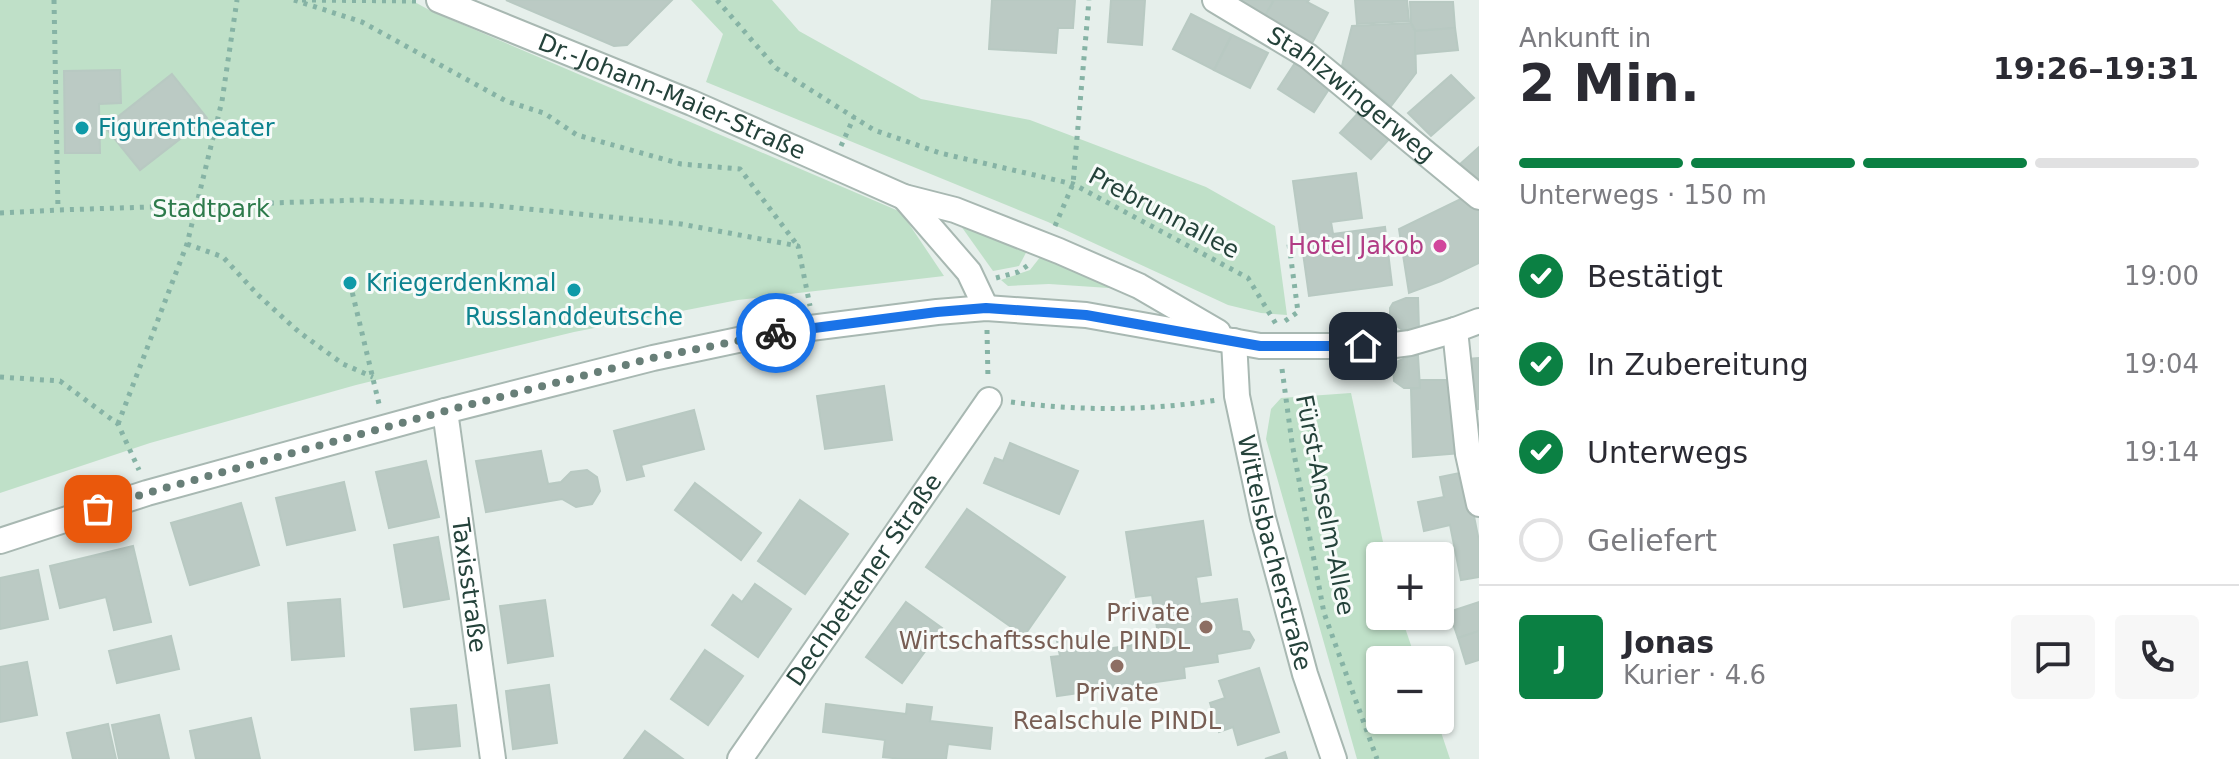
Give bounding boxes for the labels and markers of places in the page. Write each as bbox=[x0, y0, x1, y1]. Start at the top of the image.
place label: Figurentheater bbox=[98, 114, 275, 142]
marker: Figurentheater bbox=[73, 119, 91, 137]
place label: Hotel Jakob bbox=[1288, 232, 1424, 260]
marker: Hotel Jakob bbox=[1431, 237, 1449, 255]
place label: Kriegerdenkmal bbox=[366, 269, 556, 297]
marker: Kriegerdenkmal bbox=[341, 274, 359, 292]
marker: Russlanddeutsche bbox=[565, 281, 583, 299]
place label: Russlanddeutsche bbox=[465, 303, 683, 331]
pin bbox=[1329, 312, 1397, 380]
pin bbox=[64, 475, 132, 543]
place label: Private Wirtschaftsschule PINDL bbox=[899, 599, 1191, 655]
marker: Private Wirtschaftsschule PINDL bbox=[1197, 618, 1215, 636]
marker: Private Realschule PINDL bbox=[1108, 657, 1126, 675]
place label: Private Realschule PINDL bbox=[1013, 679, 1222, 735]

